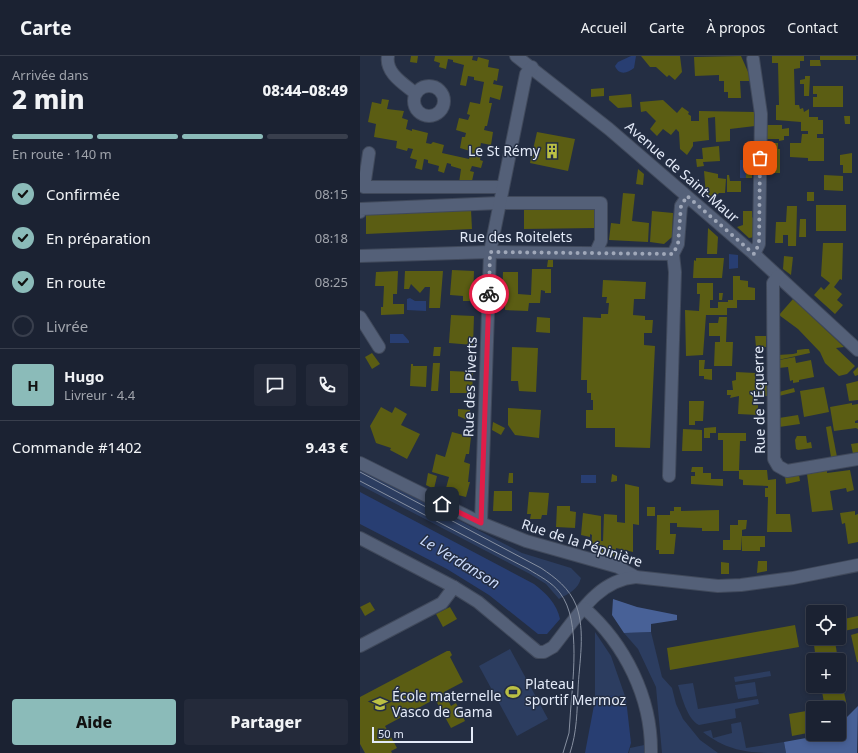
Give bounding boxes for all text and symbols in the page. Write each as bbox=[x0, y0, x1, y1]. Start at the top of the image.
text: Carte bbox=[20, 15, 72, 41]
text: Accueil bbox=[581, 18, 627, 37]
text: Carte bbox=[649, 18, 684, 37]
text: À propos bbox=[706, 18, 765, 37]
text: Contact bbox=[787, 18, 838, 37]
text: Arrivée dans bbox=[12, 66, 89, 84]
text: 08:44–08:49 bbox=[263, 80, 348, 100]
text: 2 min bbox=[12, 81, 85, 117]
street label: Avenue de Saint-Maur bbox=[621, 117, 744, 227]
place label: Le St Rémy bbox=[468, 141, 541, 160]
pin bbox=[743, 141, 777, 175]
building icon: Le St Rémy bbox=[543, 142, 561, 160]
text: En route · 140 m bbox=[12, 145, 112, 163]
icon: bag bbox=[749, 147, 771, 169]
icon: check bbox=[12, 183, 34, 205]
text: Confirmée bbox=[46, 184, 120, 204]
text: 08:15 bbox=[315, 185, 348, 203]
icon: check bbox=[12, 227, 34, 249]
street label: Rue des Roitelets bbox=[460, 227, 573, 246]
text: En préparation bbox=[46, 228, 151, 248]
text: 08:18 bbox=[315, 229, 348, 247]
icon: check bbox=[12, 271, 34, 293]
text: En route bbox=[46, 272, 106, 292]
text: 08:25 bbox=[315, 273, 348, 291]
courier bbox=[469, 274, 509, 314]
icon: bike bbox=[478, 283, 500, 305]
text: Livrée bbox=[46, 316, 88, 336]
street label: Rue des Piverts bbox=[458, 336, 481, 437]
street label: Rue de l'Équerre bbox=[748, 346, 769, 454]
button: chat bbox=[254, 364, 296, 406]
button: phone bbox=[306, 364, 348, 406]
text: Hugo bbox=[64, 366, 104, 386]
text: H bbox=[27, 375, 39, 395]
text: Livreur · 4.4 bbox=[64, 386, 135, 404]
text: Commande #1402 bbox=[12, 437, 142, 457]
text: 9.43 € bbox=[306, 437, 348, 457]
pin bbox=[425, 487, 459, 521]
icon: home bbox=[431, 493, 453, 515]
street label: Rue de la Pépinière bbox=[519, 514, 645, 571]
water label: Le Verdanson bbox=[417, 530, 504, 593]
map controls bbox=[806, 605, 846, 741]
button: locate bbox=[806, 605, 846, 645]
button: + bbox=[806, 653, 846, 693]
place label: Plateau sportif Mermoz bbox=[525, 674, 626, 709]
sports icon: Plateau sportif Mermoz bbox=[504, 683, 522, 701]
place label: École maternelle Vasco de Gama bbox=[392, 686, 502, 721]
school or university icon: École maternelle Vasco de Gama bbox=[371, 695, 389, 713]
button: Aide bbox=[12, 699, 176, 745]
button: Partager bbox=[184, 699, 348, 745]
button: − bbox=[806, 701, 846, 741]
scale bar bbox=[372, 725, 473, 744]
text: 50 m bbox=[378, 726, 404, 741]

